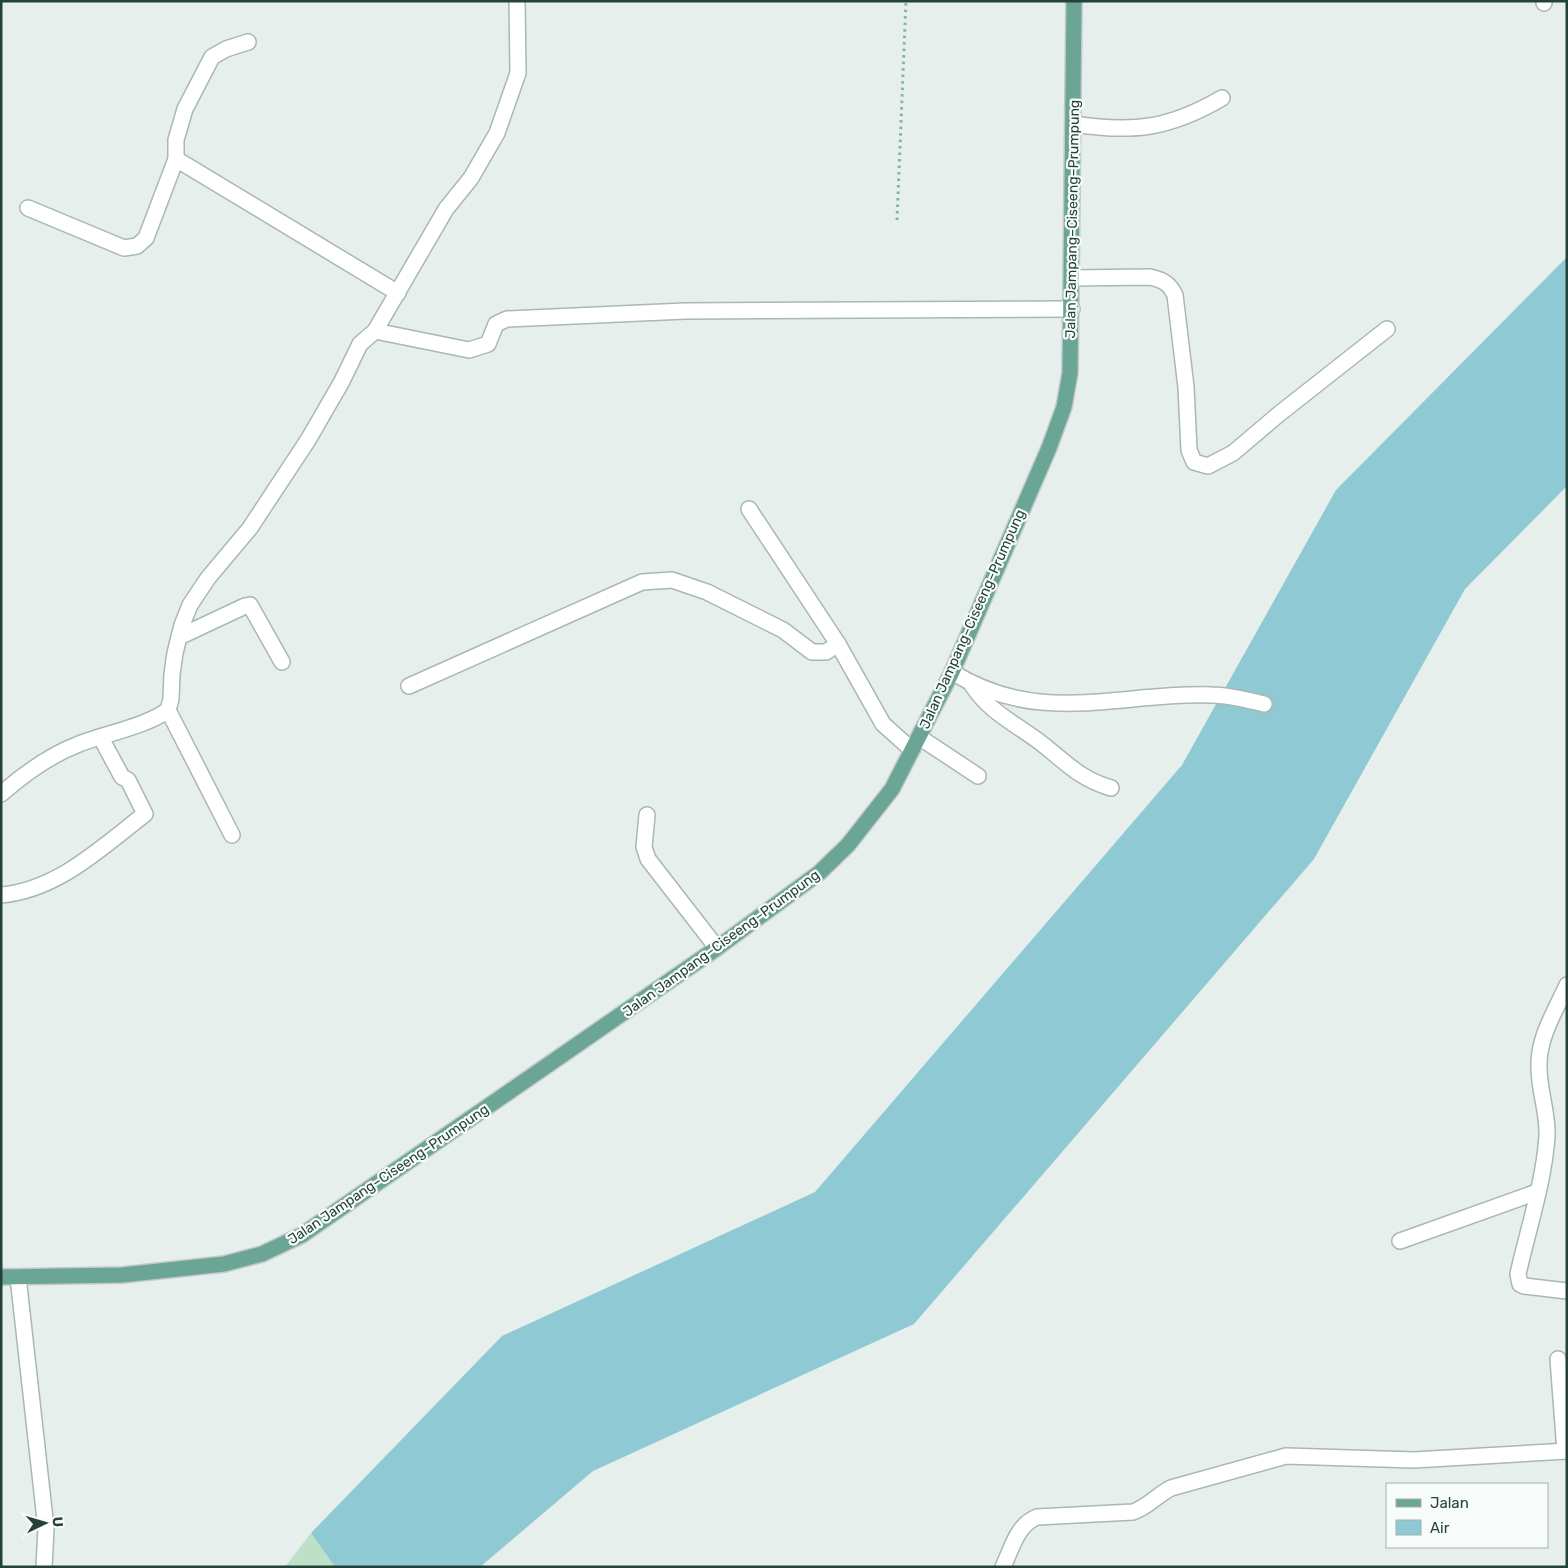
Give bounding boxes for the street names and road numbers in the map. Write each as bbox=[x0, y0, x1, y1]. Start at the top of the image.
street label: Jalan Jampang–Ciseeng–Prumpung bbox=[1062, 100, 1083, 338]
street label: Jalan Jampang–Ciseeng–Prumpung bbox=[916, 507, 1029, 732]
street label: Jalan Jampang–Ciseeng–Prumpung bbox=[620, 866, 823, 1020]
street label: Jalan Jampang–Ciseeng–Prumpung bbox=[285, 1101, 492, 1248]

